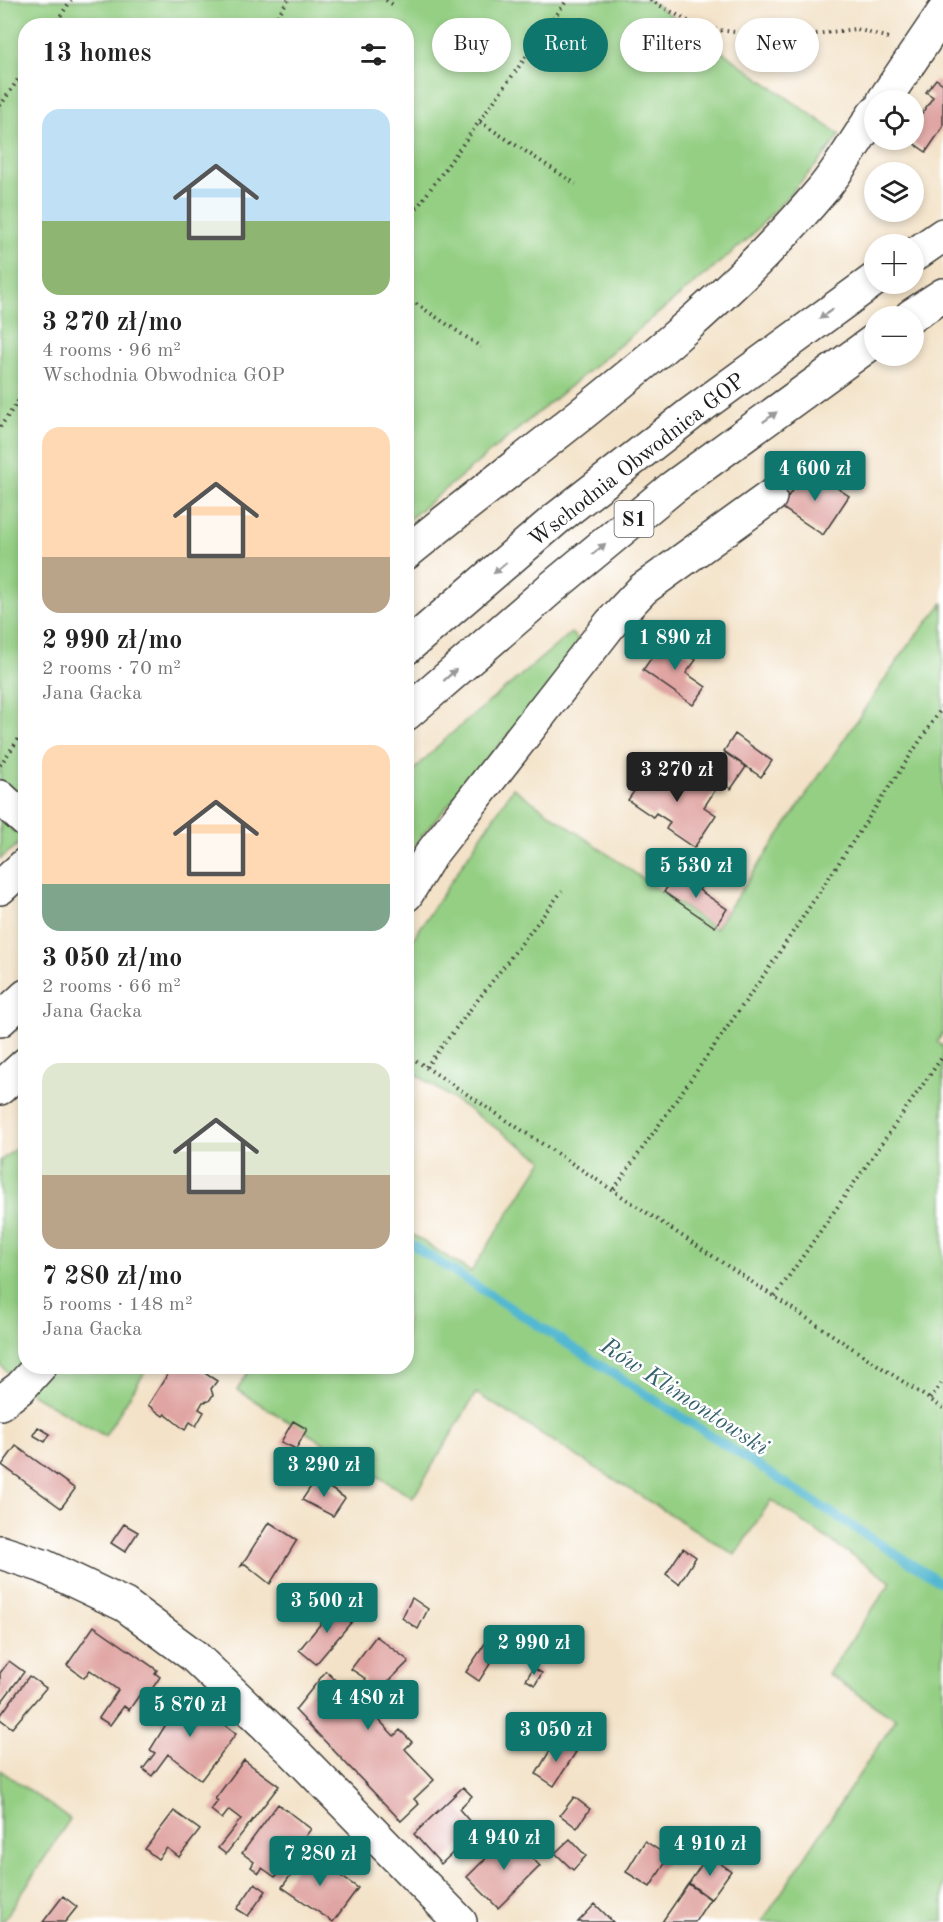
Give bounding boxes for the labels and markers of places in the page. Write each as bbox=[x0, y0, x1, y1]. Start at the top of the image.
pin: 4 600 zł bbox=[753, 451, 877, 502]
pin: 1 890 zł bbox=[613, 620, 737, 671]
pin: 3 270 zł bbox=[615, 752, 739, 803]
pin: 5 530 zł bbox=[634, 848, 758, 899]
pin: 3 290 zł bbox=[262, 1447, 386, 1498]
pin: 3 500 zł bbox=[265, 1583, 389, 1634]
pin: 2 990 zł bbox=[472, 1625, 596, 1676]
pin: 4 480 zł bbox=[306, 1680, 430, 1731]
pin: 5 870 zł bbox=[128, 1687, 252, 1738]
pin: 3 050 zł bbox=[494, 1712, 618, 1763]
pin: 4 940 zł bbox=[442, 1820, 566, 1871]
pin: 4 910 zł bbox=[648, 1826, 772, 1877]
pin: 7 280 zł bbox=[258, 1836, 382, 1887]

